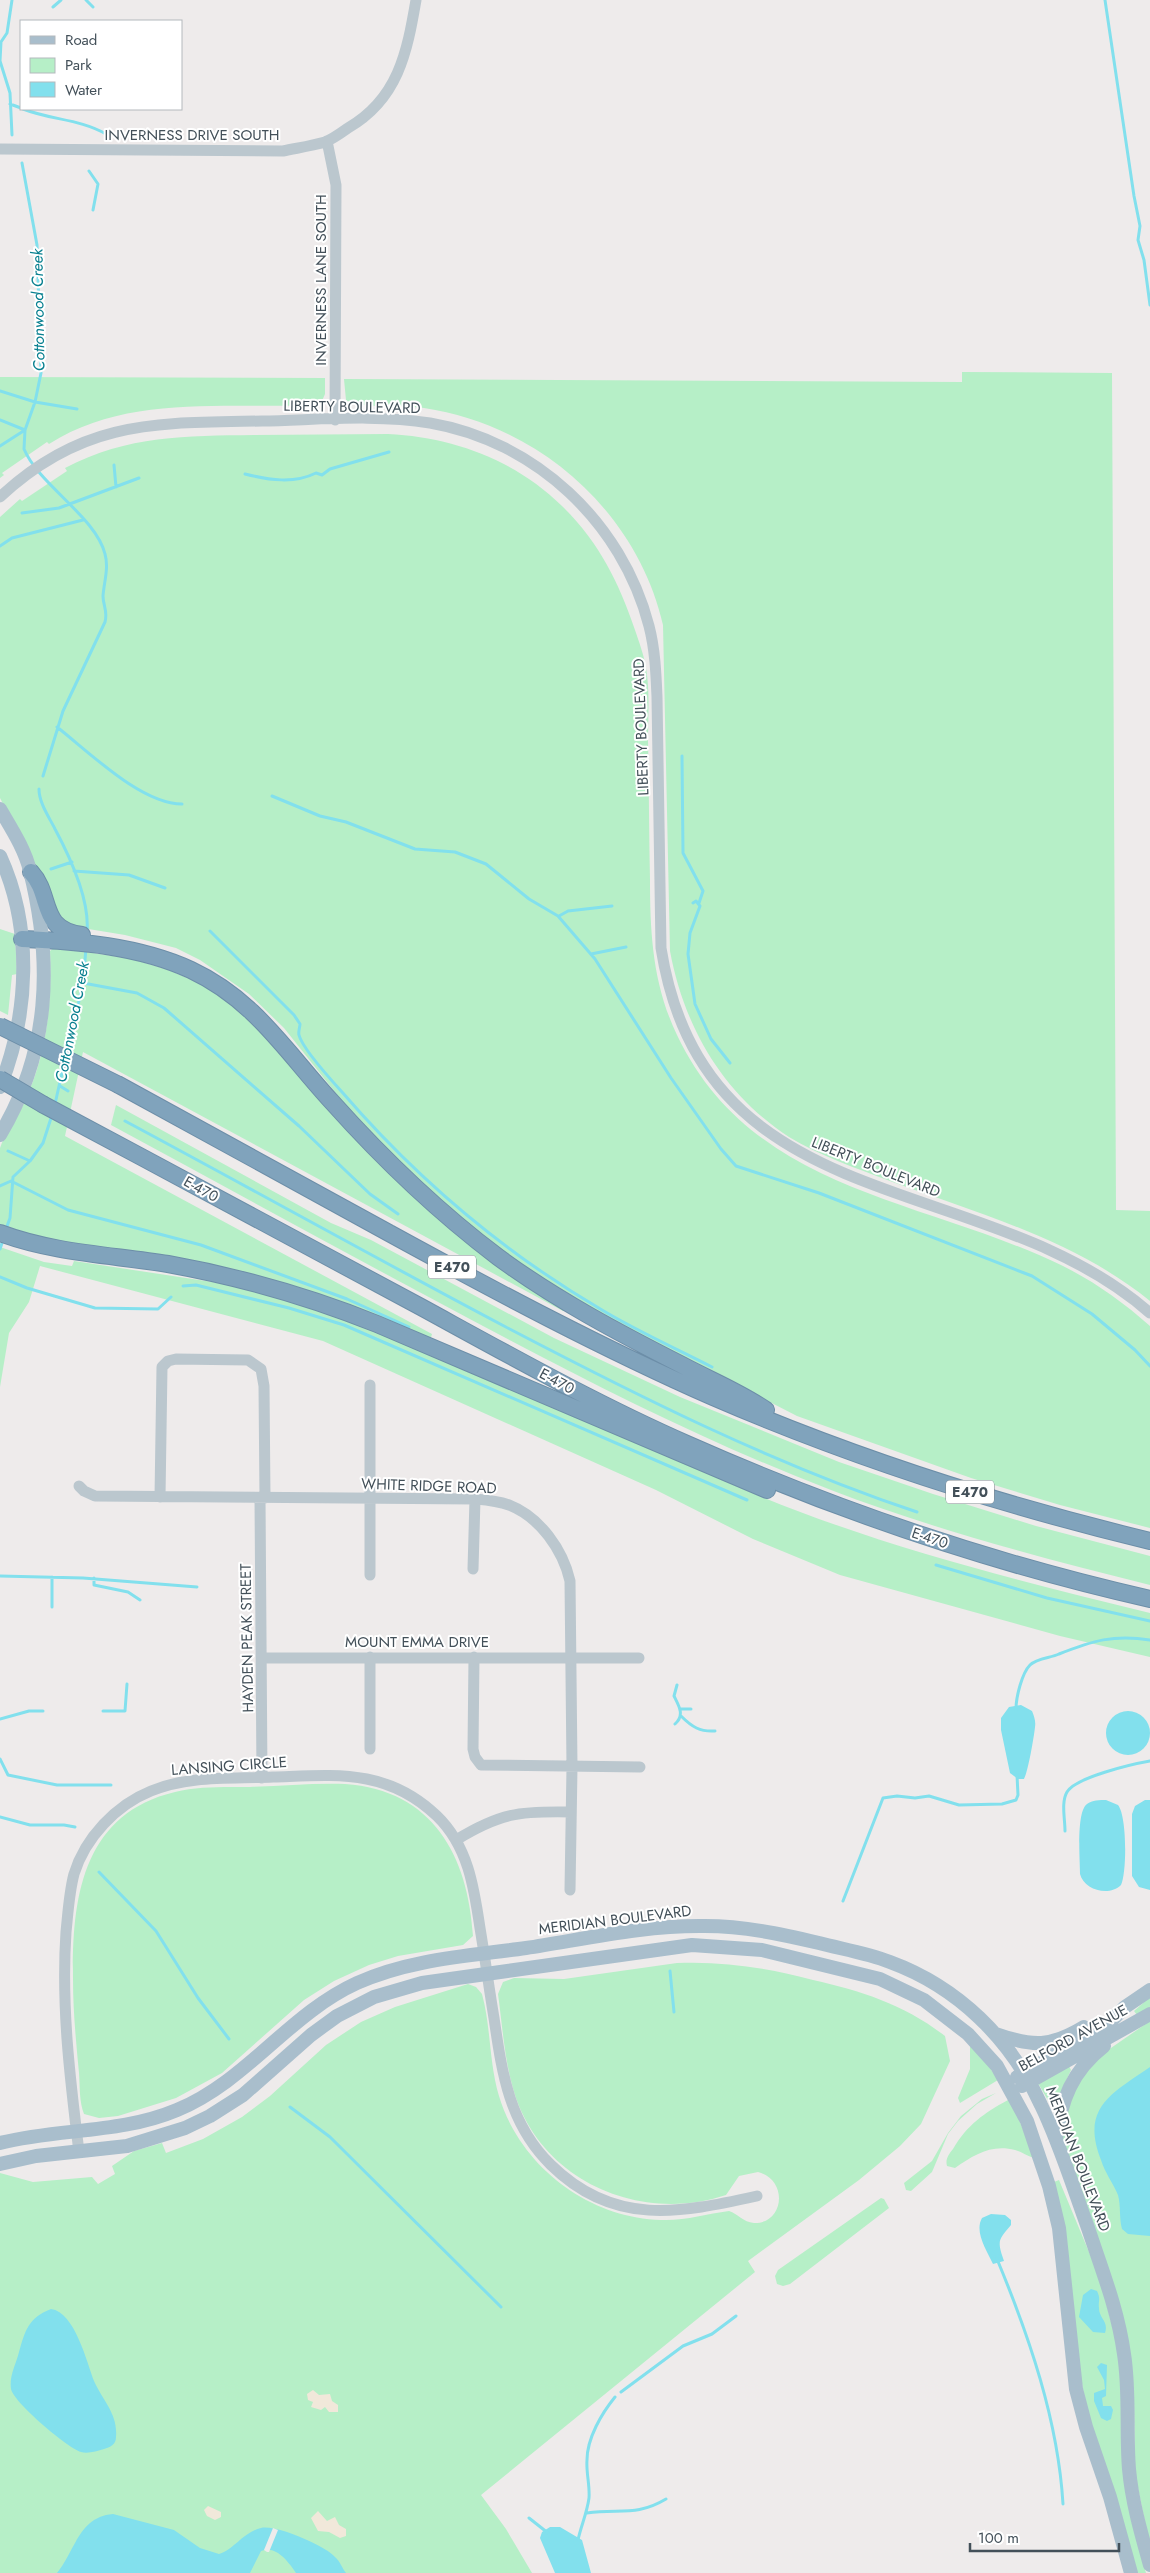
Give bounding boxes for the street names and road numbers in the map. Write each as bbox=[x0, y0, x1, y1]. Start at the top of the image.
street label: INVERNESS DRIVE SOUTH bbox=[105, 124, 279, 146]
street label: INVERNESS LANE SOUTH bbox=[310, 194, 332, 366]
street label: LIBERTY BOULEVARD bbox=[283, 395, 421, 419]
street label: LIBERTY BOULEVARD bbox=[628, 658, 654, 796]
street label: LIBERTY BOULEVARD bbox=[808, 1131, 944, 1203]
street label: E-470 bbox=[179, 1170, 223, 1208]
road number: E470 bbox=[428, 1256, 476, 1278]
street label: E-470 bbox=[535, 1363, 579, 1399]
street label: WHITE RIDGE ROAD bbox=[361, 1473, 497, 1499]
road number: E470 bbox=[946, 1480, 994, 1504]
street label: E-470 bbox=[909, 1522, 951, 1554]
street label: HAYDEN PEAK STREET bbox=[235, 1563, 259, 1713]
street label: MOUNT EMMA DRIVE bbox=[345, 1631, 489, 1653]
street label: LANSING CIRCLE bbox=[170, 1751, 288, 1781]
street label: MERIDIAN BOULEVARD bbox=[537, 1900, 693, 1940]
street label: BELFORD AVENUE bbox=[1014, 1999, 1132, 2077]
street label: MERIDIAN BOULEVARD bbox=[1040, 2083, 1116, 2235]

